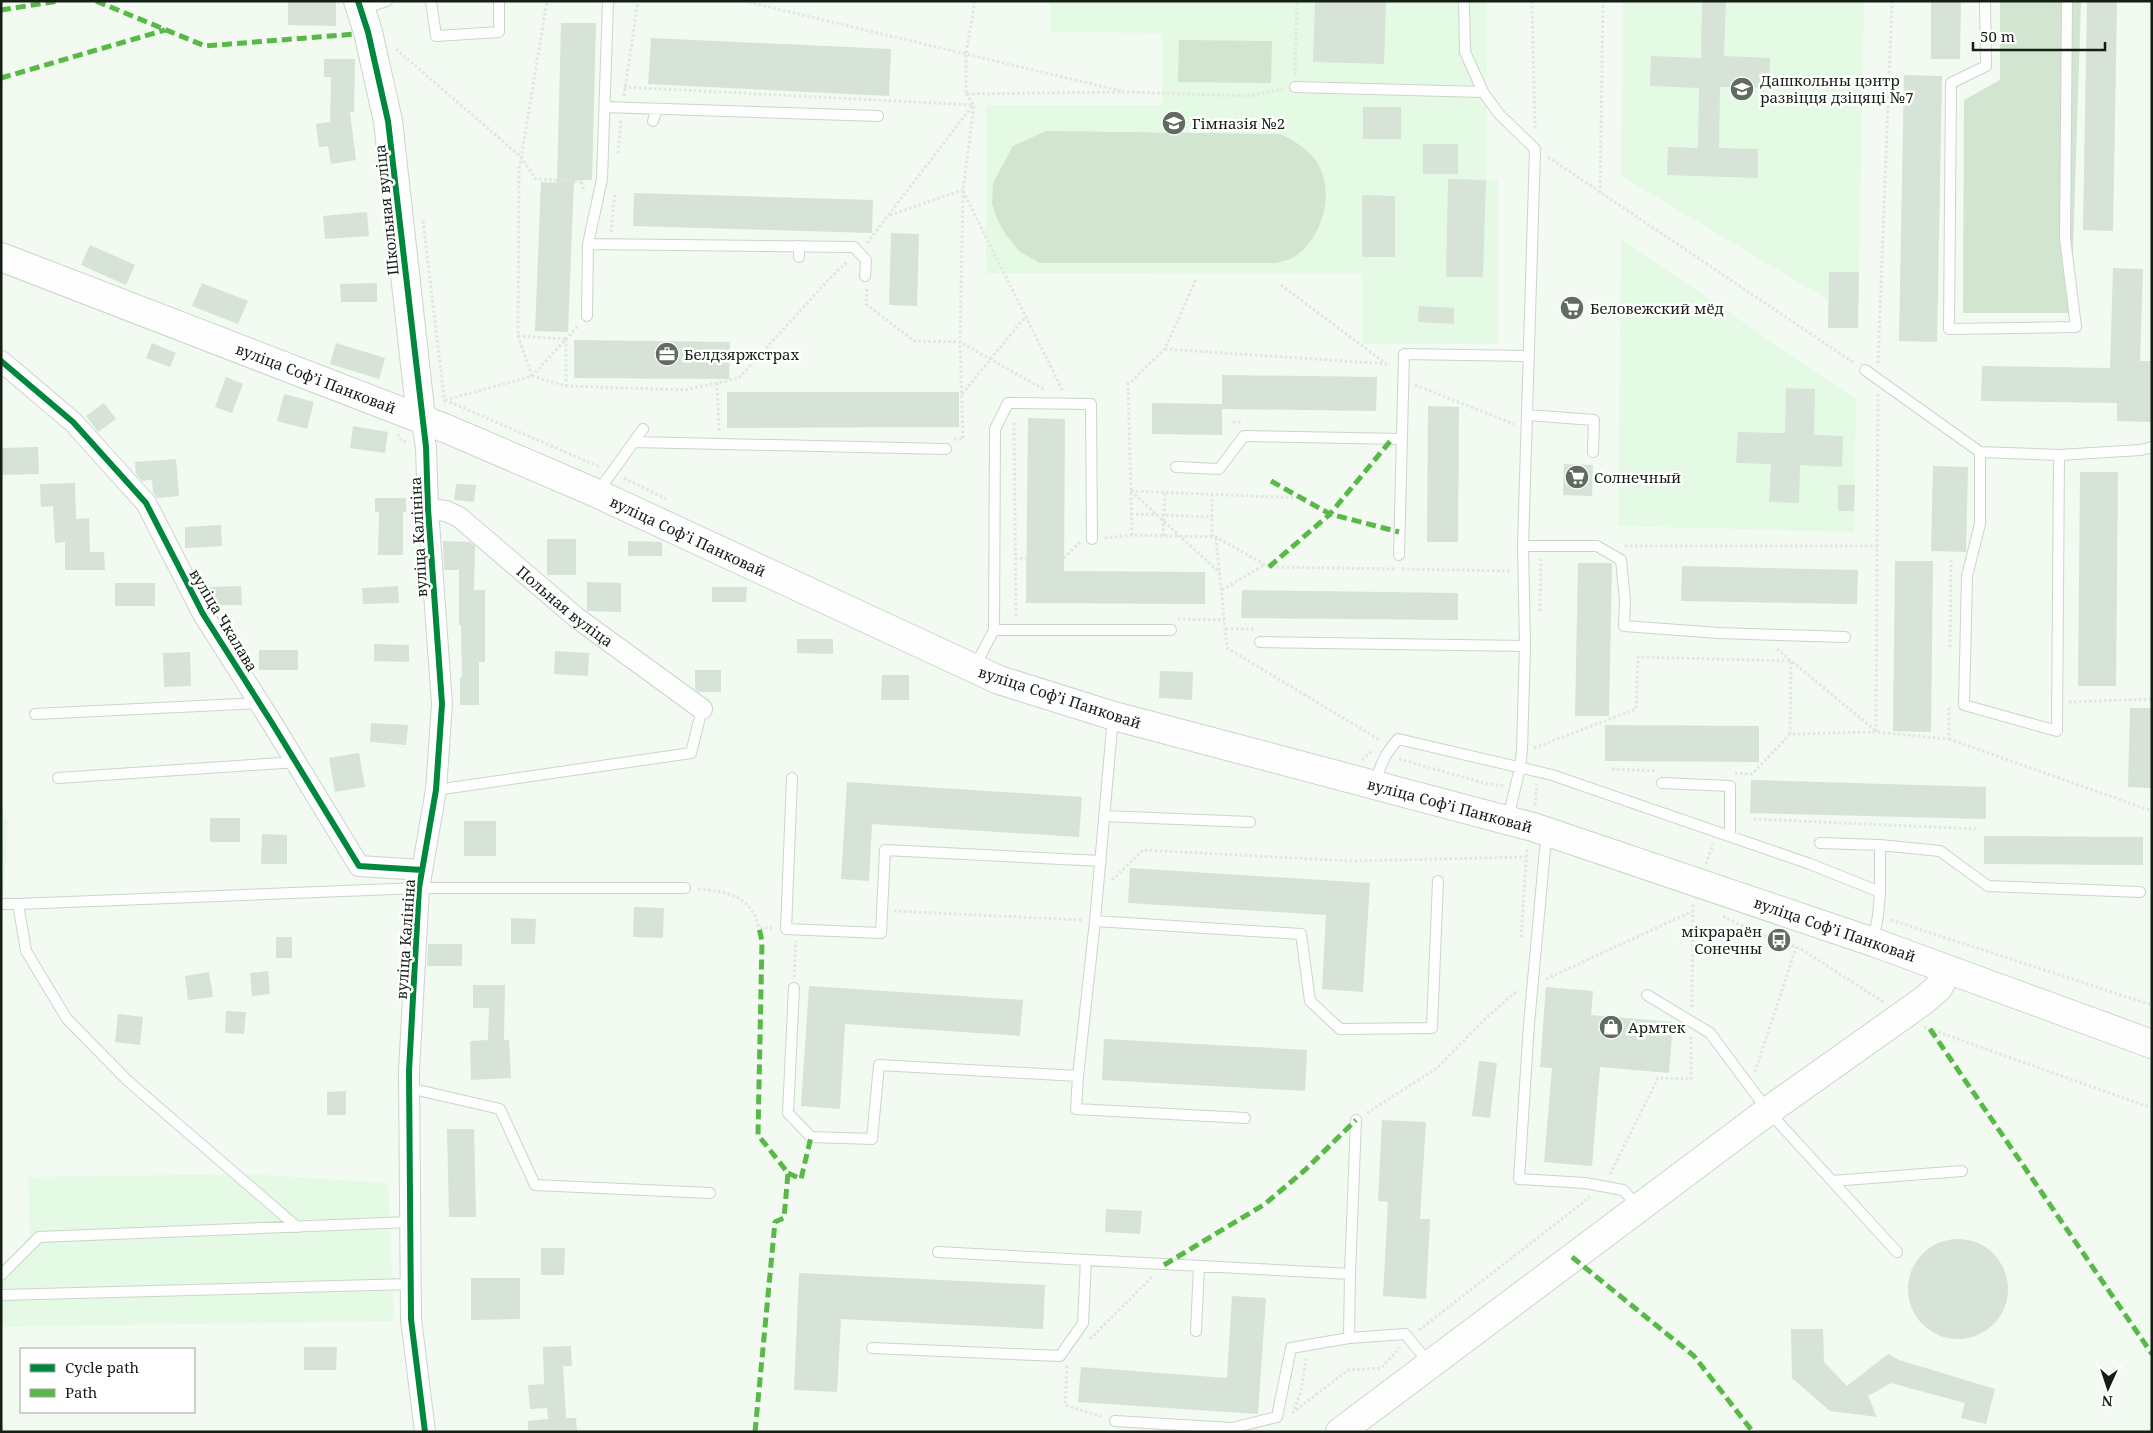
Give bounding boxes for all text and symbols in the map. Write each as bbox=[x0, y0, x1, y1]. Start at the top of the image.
scale bar bbox=[1973, 20, 2106, 52]
text: 50 m bbox=[1980, 26, 2015, 46]
place label: Дашкольны цэнтр развіцця дзіцяці №7 bbox=[1760, 70, 1914, 107]
school or university icon: Дашкольны цэнтр развіцця дзіцяці №7 bbox=[1729, 76, 1755, 102]
school or university icon: Гімназія №2 bbox=[1161, 110, 1187, 136]
place label: Гімназія №2 bbox=[1192, 113, 1285, 133]
street label: Школьная вуліца bbox=[369, 144, 403, 276]
supermarket icon: Беловежский мёд bbox=[1559, 295, 1585, 321]
place label: Беловежский мёд bbox=[1590, 298, 1724, 318]
street label: вуліца Софʼі Панковай bbox=[233, 338, 399, 418]
office icon: Белдзяржстрах bbox=[654, 341, 680, 367]
place label: Белдзяржстрах bbox=[684, 344, 800, 364]
supermarket icon: Солнечный bbox=[1564, 464, 1590, 490]
place label: Солнечный bbox=[1594, 467, 1681, 487]
street label: вуліца Калініна bbox=[405, 476, 431, 598]
street label: вуліца Софʼі Панковай bbox=[607, 491, 769, 581]
street label: Польная вуліца bbox=[513, 561, 617, 651]
street label: вуліца Чкалава bbox=[185, 565, 263, 675]
street label: вуліца Софʼі Панковай bbox=[976, 661, 1144, 733]
street label: вуліца Софʼі Панковай bbox=[1365, 773, 1535, 837]
street label: вуліца Калініна bbox=[391, 878, 419, 1000]
street label: вуліца Софʼі Панковай bbox=[1751, 892, 1919, 966]
place label: мікрараён Сонечны bbox=[1681, 921, 1762, 958]
bus stop icon: мікрараён Сонечны bbox=[1766, 927, 1792, 953]
shop icon: Армтек bbox=[1598, 1014, 1624, 1040]
place label: Армтек bbox=[1628, 1017, 1685, 1037]
legend bbox=[20, 1348, 195, 1413]
text: Cycle path bbox=[65, 1357, 140, 1377]
north arrow bbox=[2083, 1363, 2133, 1413]
text: Path bbox=[65, 1382, 98, 1402]
text: N bbox=[2101, 1392, 2113, 1411]

